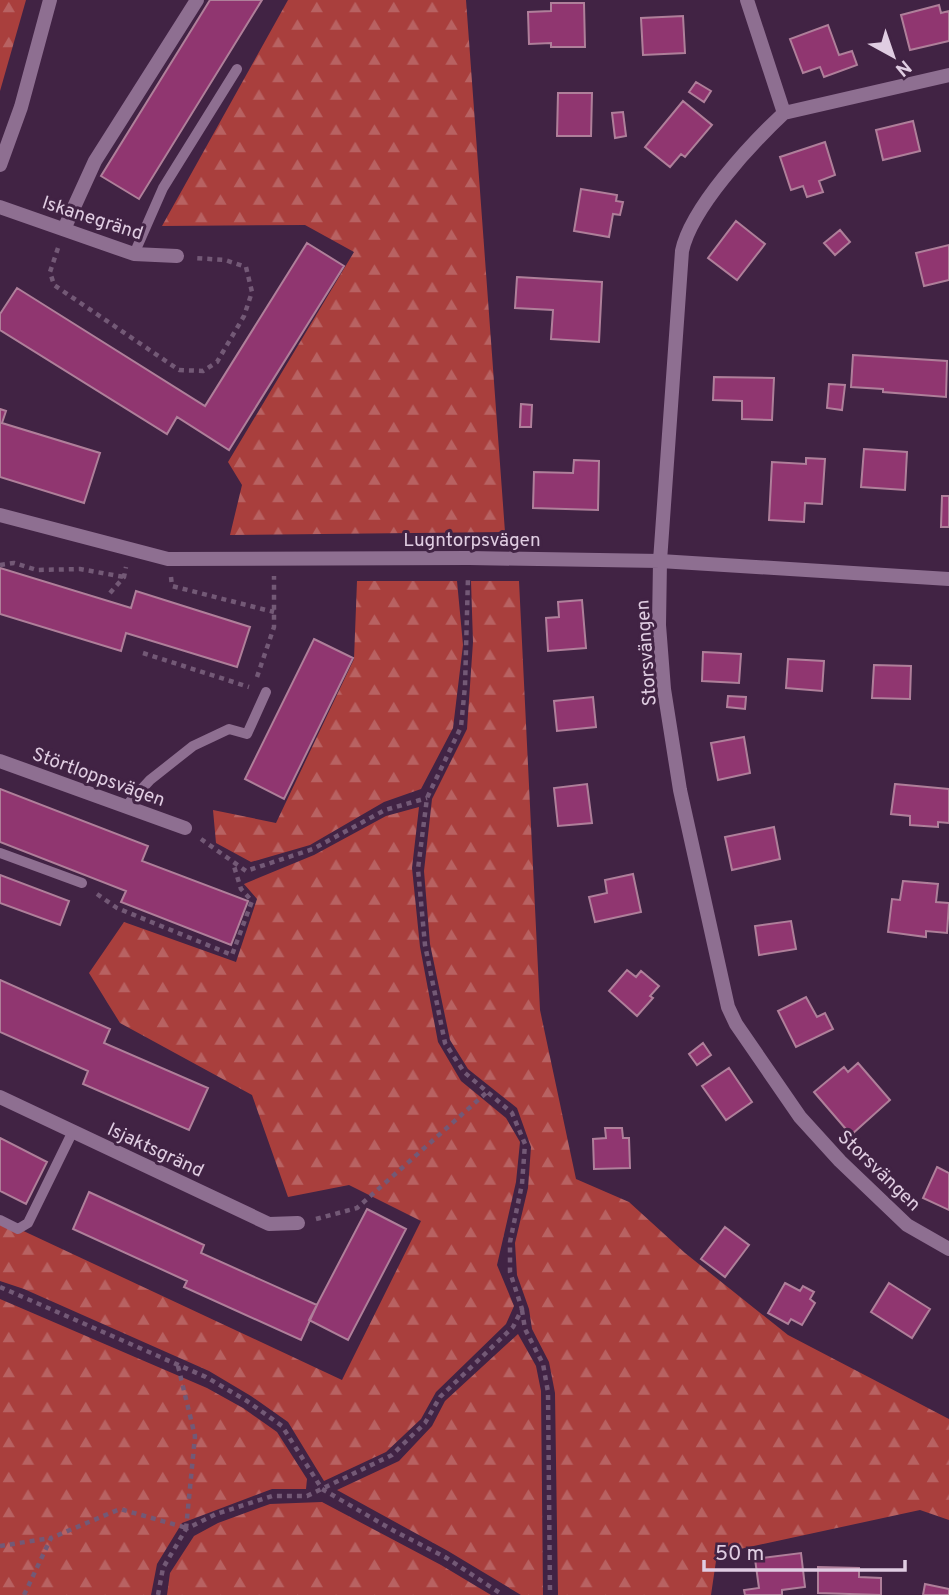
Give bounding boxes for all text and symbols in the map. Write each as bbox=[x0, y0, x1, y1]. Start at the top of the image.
north arrow bbox=[858, 21, 928, 91]
text: N bbox=[890, 54, 916, 81]
street label: Iskanegränd bbox=[39, 191, 146, 247]
street label: Lugntorpsvägen bbox=[403, 529, 541, 553]
street label: Storsvängen bbox=[631, 599, 663, 707]
street label: Störtloppsvägen bbox=[29, 743, 168, 813]
street label: Isjaktsgränd bbox=[103, 1118, 207, 1184]
street label: Storsvängen bbox=[832, 1126, 925, 1217]
scale bar bbox=[704, 1528, 905, 1572]
text: 50 m bbox=[715, 1541, 764, 1568]

